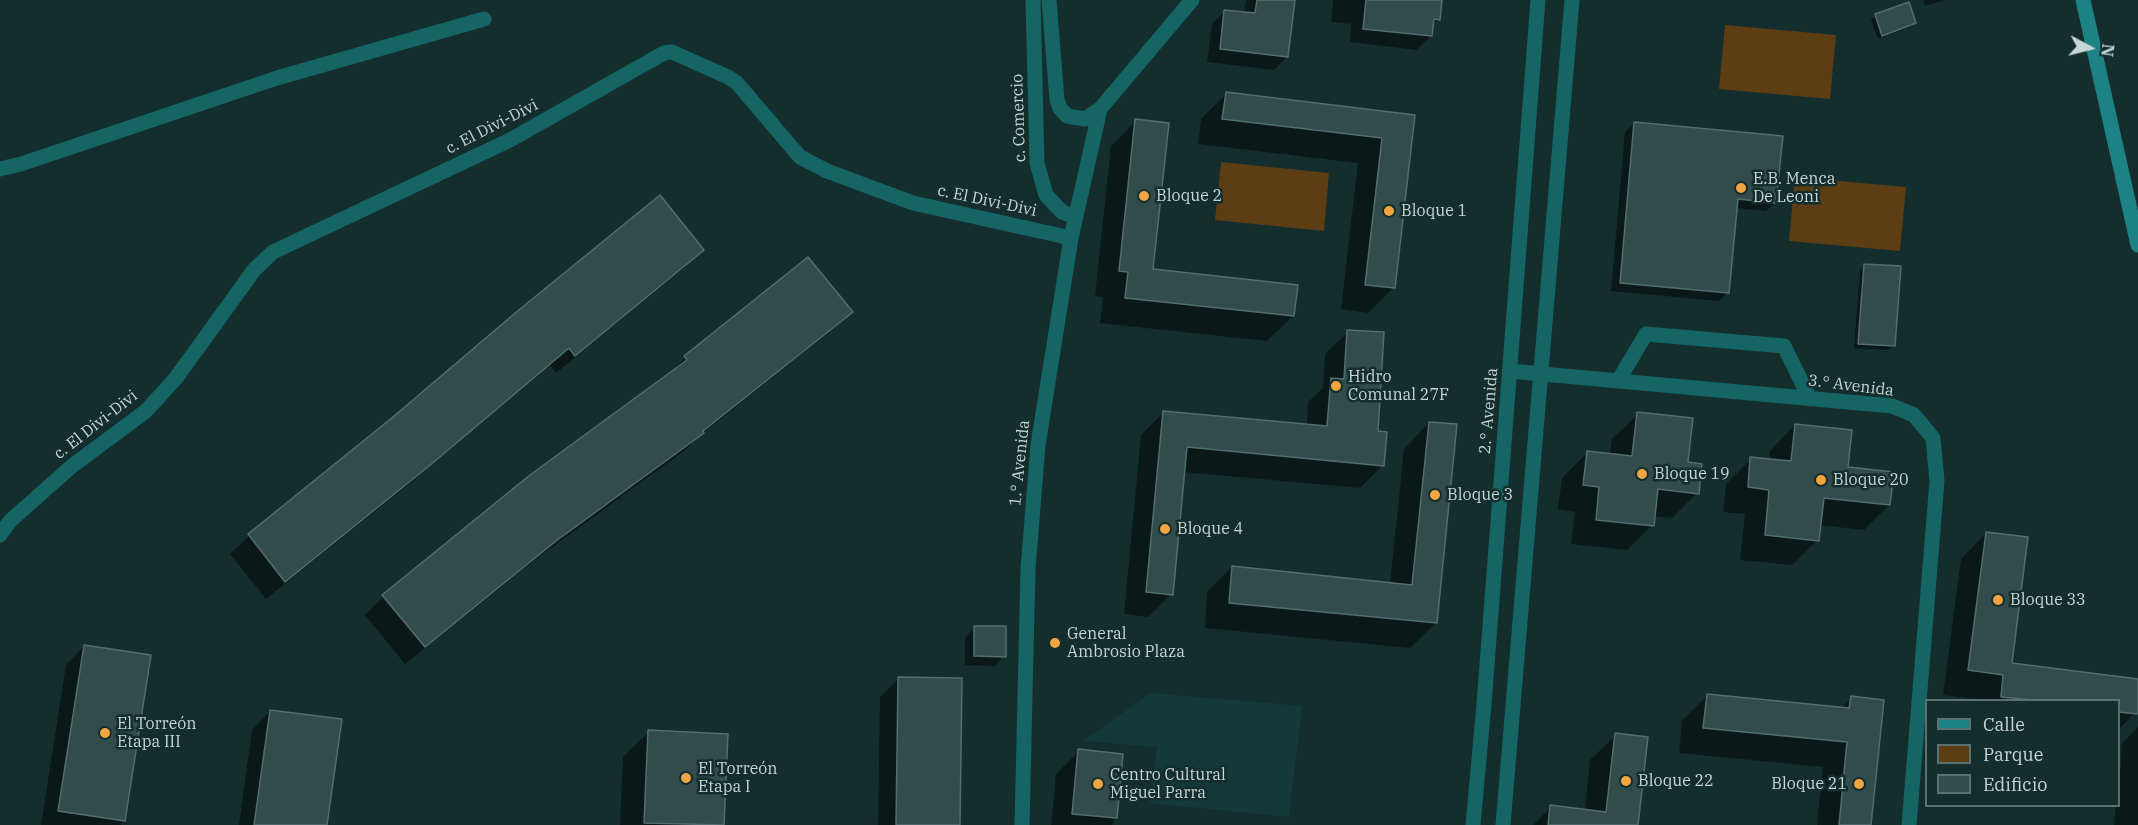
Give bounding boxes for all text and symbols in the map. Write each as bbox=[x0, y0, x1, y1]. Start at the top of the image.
north arrow bbox=[2060, 18, 2120, 78]
text: N bbox=[2097, 43, 2119, 58]
street label: c. Comercio bbox=[1008, 73, 1030, 163]
street label: c. El Divi-Divi bbox=[443, 96, 541, 158]
place label: E.B. Menca De Leoni bbox=[1753, 169, 1835, 207]
street label: c. El Divi-Divi bbox=[936, 181, 1038, 221]
marker: E.B. Menca De Leoni bbox=[1734, 181, 1748, 195]
place label: Bloque 2 bbox=[1156, 186, 1222, 206]
marker: Bloque 2 bbox=[1137, 189, 1151, 203]
place label: Bloque 1 bbox=[1401, 201, 1467, 221]
marker: Bloque 1 bbox=[1382, 204, 1396, 218]
place label: Hidro Comunal 27F bbox=[1348, 367, 1449, 405]
street label: 2.° Avenida bbox=[1476, 367, 1502, 455]
street label: 3.° Avenida bbox=[1807, 371, 1895, 401]
marker: Hidro Comunal 27F bbox=[1329, 379, 1343, 393]
street label: c. El Divi-Divi bbox=[50, 386, 142, 464]
street label: 1.° Avenida bbox=[1006, 419, 1034, 507]
place label: Bloque 19 bbox=[1654, 464, 1730, 484]
marker: Bloque 19 bbox=[1635, 467, 1649, 481]
place label: Bloque 20 bbox=[1833, 470, 1909, 490]
marker: Bloque 20 bbox=[1814, 473, 1828, 487]
place label: Bloque 3 bbox=[1447, 485, 1513, 505]
marker: Bloque 3 bbox=[1428, 488, 1442, 502]
place label: Bloque 4 bbox=[1177, 519, 1243, 539]
marker: Bloque 4 bbox=[1158, 522, 1172, 536]
place label: Bloque 33 bbox=[2010, 590, 2086, 610]
marker: Bloque 33 bbox=[1991, 593, 2005, 607]
place label: General Ambrosio Plaza bbox=[1067, 624, 1185, 662]
marker: General Ambrosio Plaza bbox=[1048, 636, 1062, 650]
legend bbox=[1925, 699, 2120, 807]
text: Calle bbox=[1983, 713, 2025, 736]
place label: El Torreón Etapa III bbox=[117, 714, 197, 752]
marker: El Torreón Etapa III bbox=[98, 726, 112, 740]
text: Parque bbox=[1983, 743, 2043, 766]
place label: El Torreón Etapa I bbox=[698, 759, 778, 797]
place label: Centro Cultural Miguel Parra bbox=[1110, 765, 1226, 803]
marker: El Torreón Etapa I bbox=[679, 771, 693, 785]
place label: Bloque 22 bbox=[1638, 771, 1714, 791]
text: Edificio bbox=[1983, 773, 2047, 796]
marker: Bloque 22 bbox=[1619, 774, 1633, 788]
place label: Bloque 21 bbox=[1771, 774, 1847, 794]
marker: Centro Cultural Miguel Parra bbox=[1091, 777, 1105, 791]
marker: Bloque 21 bbox=[1852, 777, 1866, 791]

